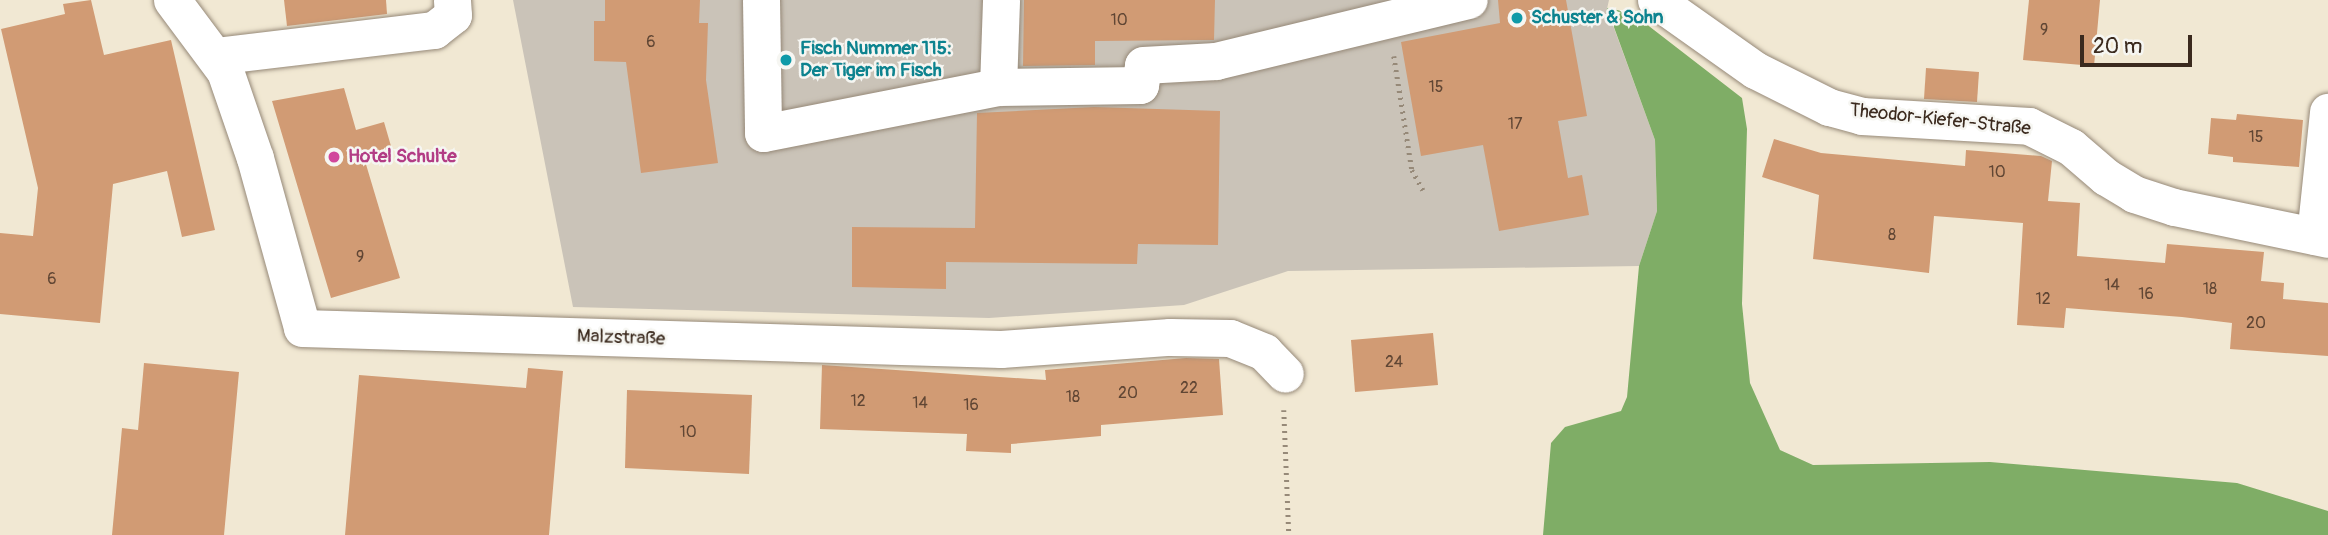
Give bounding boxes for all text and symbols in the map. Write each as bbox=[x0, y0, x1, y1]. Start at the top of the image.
place label: Schuster & Sohn bbox=[1531, 7, 1664, 29]
house number: 10 bbox=[1110, 10, 1128, 30]
marker: Schuster & Sohn bbox=[1509, 10, 1525, 26]
house number: 9 bbox=[2040, 20, 2048, 40]
scale bar bbox=[2083, 21, 2195, 65]
house number: 6 bbox=[646, 32, 656, 52]
text: 20 m bbox=[2093, 33, 2142, 60]
place label: Fisch Nummer 115: Der Tiger im Fisch bbox=[800, 38, 952, 82]
marker: Fisch Nummer 115: Der Tiger im Fisch bbox=[778, 52, 794, 68]
house number: 15 bbox=[1429, 77, 1443, 97]
street label: Theodor-Kiefer-Straße bbox=[1848, 99, 2032, 141]
house number: 17 bbox=[1508, 114, 1522, 134]
house number: 15 bbox=[2249, 127, 2263, 147]
place label: Hotel Schulte bbox=[348, 146, 457, 168]
marker: Hotel Schulte bbox=[326, 149, 342, 165]
house number: 10 bbox=[1988, 162, 2006, 182]
house number: 8 bbox=[1888, 225, 1896, 245]
house number: 9 bbox=[356, 247, 364, 267]
house number: 6 bbox=[47, 269, 57, 289]
house number: 14 bbox=[2104, 275, 2120, 295]
house number: 18 bbox=[2203, 279, 2217, 299]
house number: 16 bbox=[2138, 284, 2154, 304]
house number: 12 bbox=[2035, 289, 2051, 309]
house number: 20 bbox=[2246, 313, 2266, 333]
street label: Malzstraße bbox=[576, 325, 666, 351]
house number: 24 bbox=[1385, 352, 1403, 372]
house number: 22 bbox=[1180, 378, 1198, 398]
house number: 20 bbox=[1118, 383, 1138, 403]
house number: 18 bbox=[1066, 387, 1080, 407]
house number: 12 bbox=[850, 391, 866, 411]
house number: 14 bbox=[912, 393, 928, 413]
house number: 16 bbox=[963, 395, 979, 415]
house number: 10 bbox=[679, 422, 697, 442]

